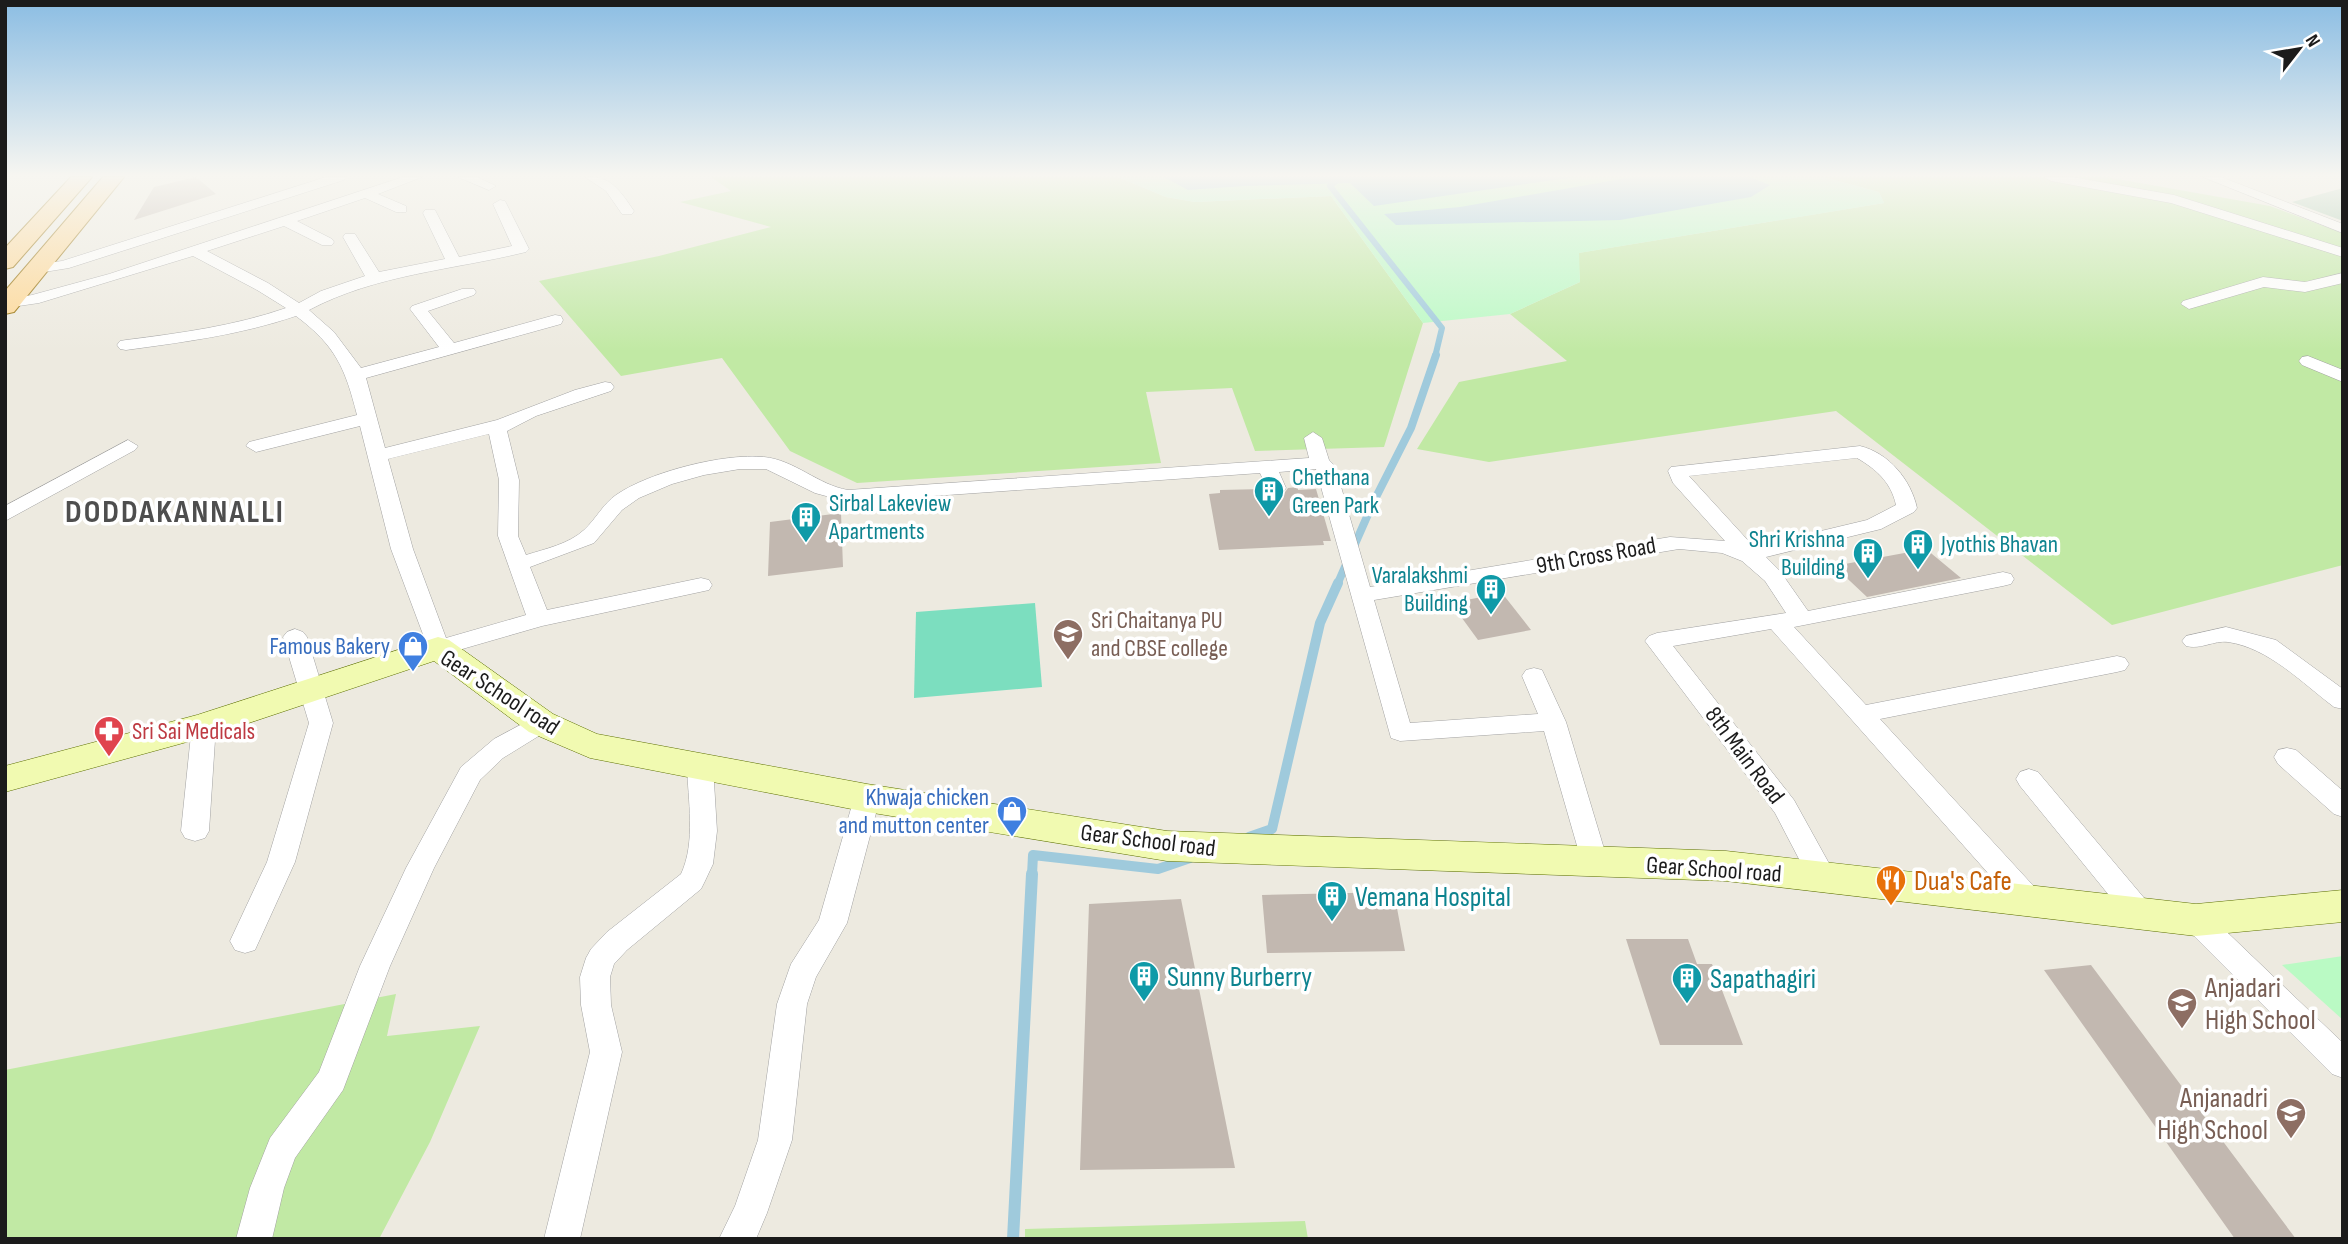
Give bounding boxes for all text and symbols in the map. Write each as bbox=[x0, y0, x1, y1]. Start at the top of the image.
north arrow bbox=[2264, 14, 2334, 84]
text: N bbox=[2300, 31, 2325, 51]
place label: Chethana Green Park bbox=[1292, 463, 1379, 520]
building icon: Chethana Green Park bbox=[1252, 474, 1286, 518]
place label: Sirbal Lakeview Apartments bbox=[828, 489, 951, 546]
district label: DODDAKANNALLI bbox=[65, 493, 285, 532]
building icon: Sirbal Lakeview Apartments bbox=[789, 500, 823, 544]
place label: Shri Krishna Building bbox=[1749, 525, 1845, 582]
building icon: Jyothis Bhavan bbox=[1901, 527, 1935, 571]
place label: Jyothis Bhavan bbox=[1940, 530, 2058, 559]
street label: 9th Cross Road bbox=[1534, 531, 1658, 580]
building icon: Shri Krishna Building bbox=[1851, 536, 1885, 580]
place label: Varalakshmi Building bbox=[1372, 561, 1468, 618]
building icon: Varalakshmi Building bbox=[1474, 572, 1508, 616]
place label: Sri Chaitanya PU and CBSE college bbox=[1091, 606, 1228, 663]
school or university icon: Sri Chaitanya PU and CBSE college bbox=[1051, 617, 1085, 661]
shop icon: Famous Bakery bbox=[396, 629, 430, 673]
place label: Famous Bakery bbox=[269, 632, 390, 661]
street label: Gear School road bbox=[435, 643, 565, 742]
street label: 8th Main Road bbox=[1699, 701, 1790, 810]
pharmacy icon: Sri Sai Medicals bbox=[92, 714, 126, 758]
place label: Sri Sai Medicals bbox=[132, 717, 255, 746]
place label: Khwaja chicken and mutton center bbox=[838, 783, 989, 840]
shop icon: Khwaja chicken and mutton center bbox=[995, 794, 1029, 838]
street label: Gear School road bbox=[1079, 818, 1217, 863]
street label: Gear School road bbox=[1645, 850, 1783, 889]
restaurant icon: Dua's Cafe bbox=[1874, 863, 1908, 907]
place label: Dua's Cafe bbox=[1914, 865, 2012, 898]
building icon: Vemana Hospital bbox=[1315, 879, 1349, 923]
place label: Vemana Hospital bbox=[1355, 881, 1511, 914]
building icon: Sunny Burberry bbox=[1127, 959, 1161, 1003]
place label: Sunny Burberry bbox=[1167, 961, 1312, 994]
building icon: Sapathagiri bbox=[1670, 961, 1704, 1005]
place label: Sapathagiri bbox=[1710, 963, 1816, 996]
place label: Anjadari High School bbox=[2204, 972, 2316, 1037]
school or university icon: Anjadari High School bbox=[2165, 986, 2199, 1030]
place label: Anjanadri High School bbox=[2157, 1082, 2268, 1147]
school or university icon: Anjanadri High School bbox=[2274, 1096, 2308, 1140]

